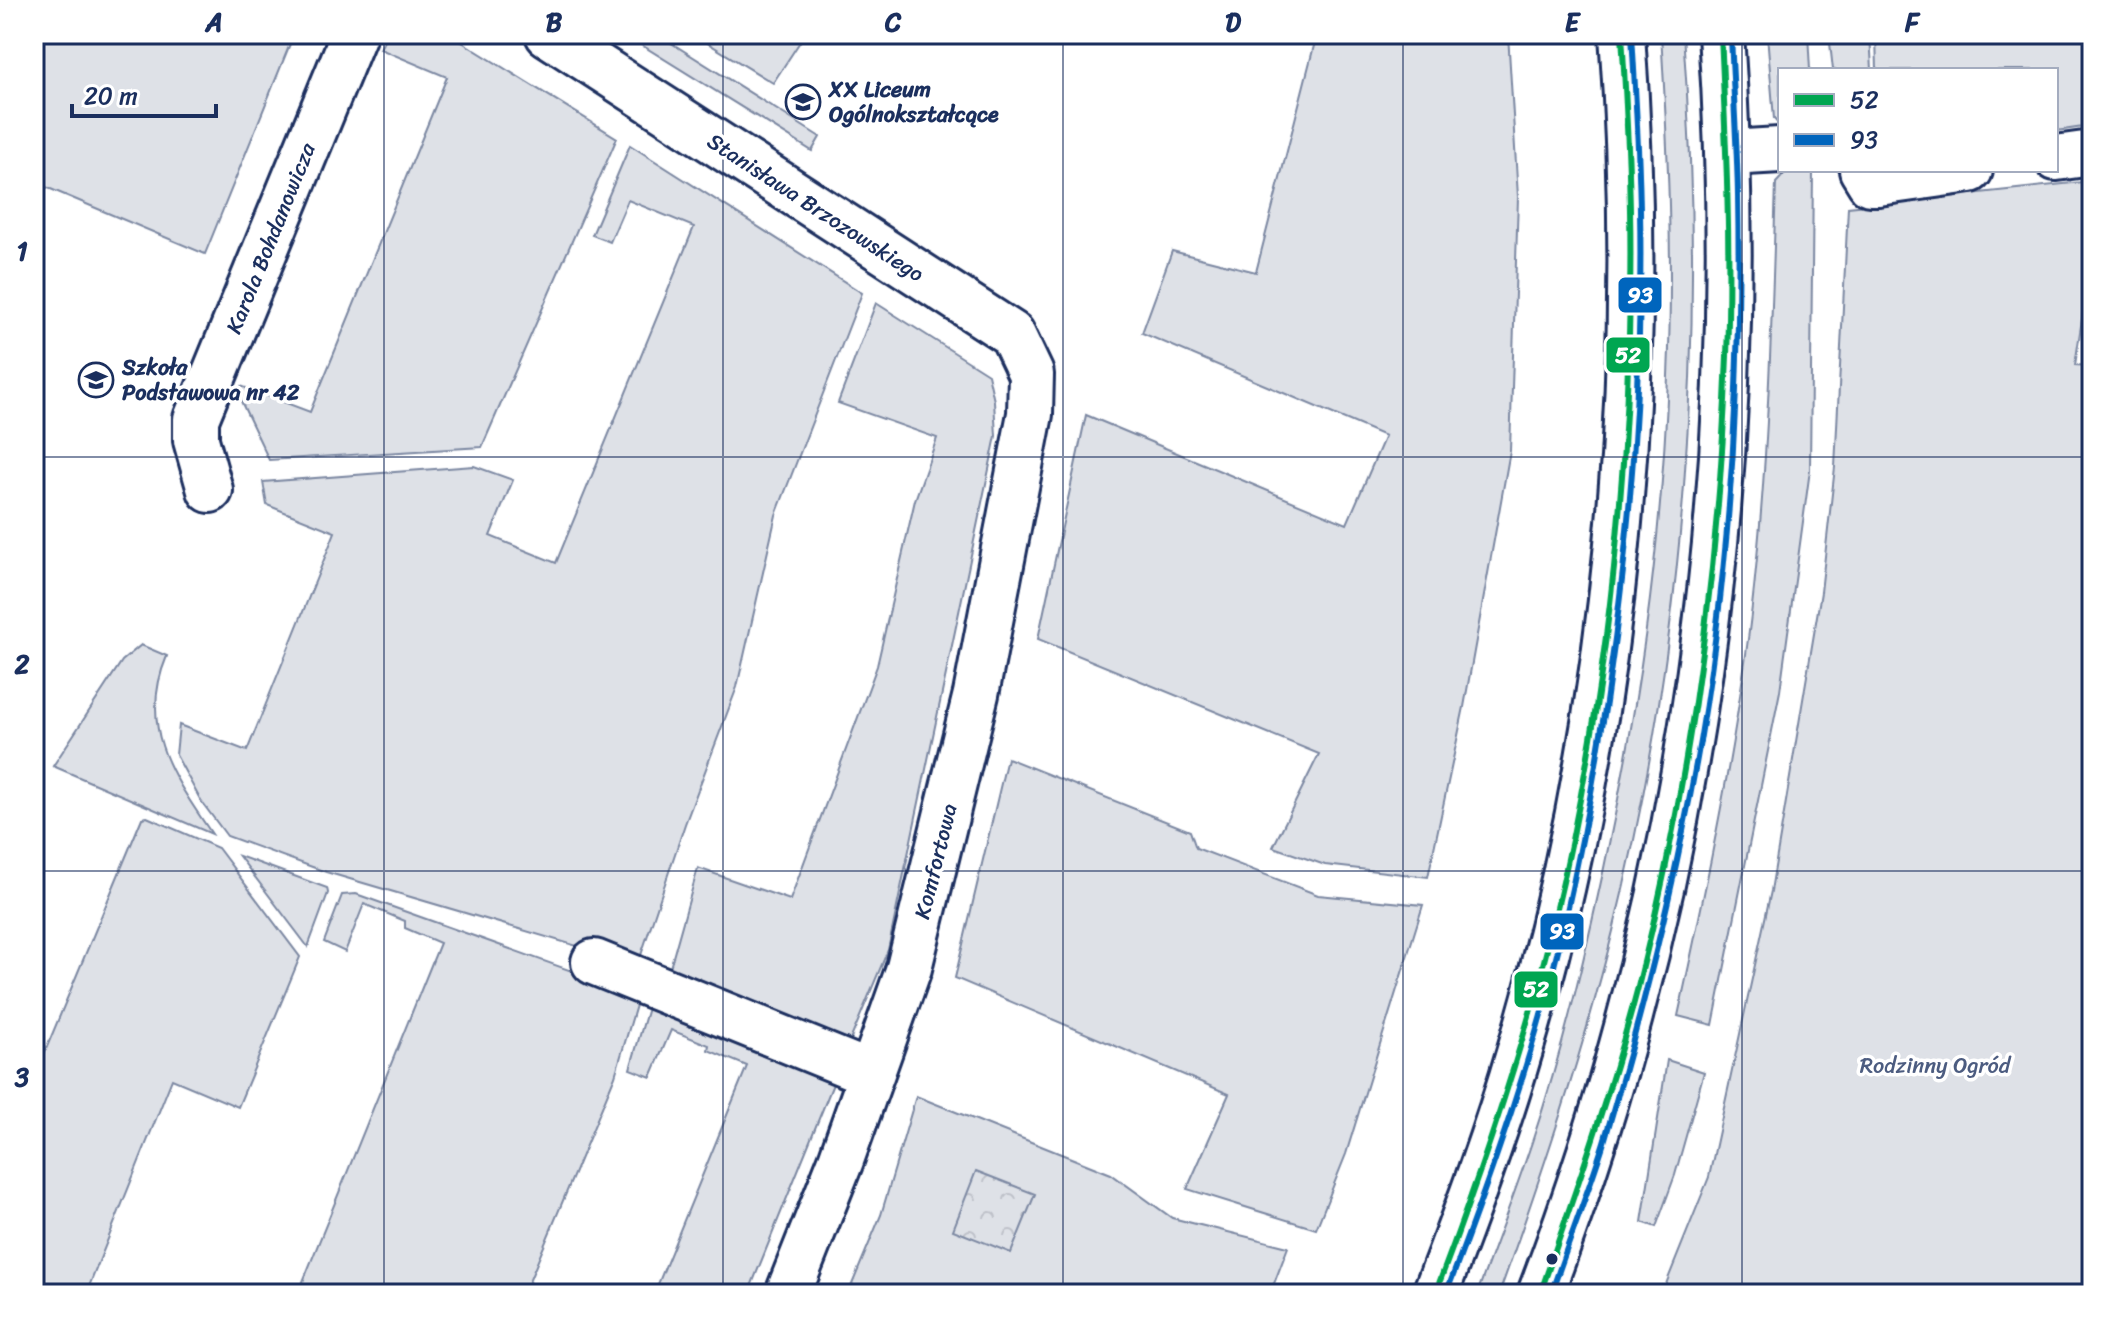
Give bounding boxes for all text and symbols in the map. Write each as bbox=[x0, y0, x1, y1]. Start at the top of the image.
text: A bbox=[204, 0, 223, 45]
text: B bbox=[546, 0, 563, 45]
text: C bbox=[884, 0, 902, 45]
text: D bbox=[1225, 0, 1241, 45]
text: E bbox=[1565, 0, 1582, 45]
text: F bbox=[1904, 0, 1921, 45]
scale bar bbox=[72, 68, 216, 118]
legend bbox=[1778, 68, 2058, 172]
place label: XX Liceum Ogólnokształcące bbox=[827, 70, 999, 134]
text: 20 m bbox=[84, 75, 138, 117]
text: 52 bbox=[1850, 79, 1879, 121]
school or university icon: XX Liceum Ogólnokształcące bbox=[784, 83, 822, 121]
text: 93 bbox=[1850, 119, 1878, 161]
street label: Stanisława Brzozowskiego bbox=[699, 122, 932, 293]
street label: Karola Bohdanowicza bbox=[214, 136, 327, 340]
text: 1 bbox=[16, 228, 28, 274]
line badge: 93 bbox=[1617, 276, 1663, 314]
text: 93 bbox=[1627, 276, 1653, 315]
line badge: 52 bbox=[1605, 336, 1651, 374]
text: 52 bbox=[1615, 336, 1641, 375]
place label: Szkoła Podstawowa nr 42 bbox=[121, 348, 300, 412]
school or university icon: Szkoła Podstawowa nr 42 bbox=[77, 361, 115, 399]
text: 2 bbox=[13, 641, 30, 687]
street label: Komfortowa bbox=[902, 799, 969, 923]
line badge: 93 bbox=[1539, 912, 1585, 951]
text: 93 bbox=[1549, 912, 1575, 951]
line badge: 52 bbox=[1513, 970, 1559, 1009]
text: 52 bbox=[1523, 970, 1549, 1009]
park label: Rodzinny Ogród bbox=[1860, 1046, 2012, 1085]
text: 3 bbox=[14, 1054, 30, 1100]
unlabelled marker bbox=[1544, 1251, 1560, 1267]

